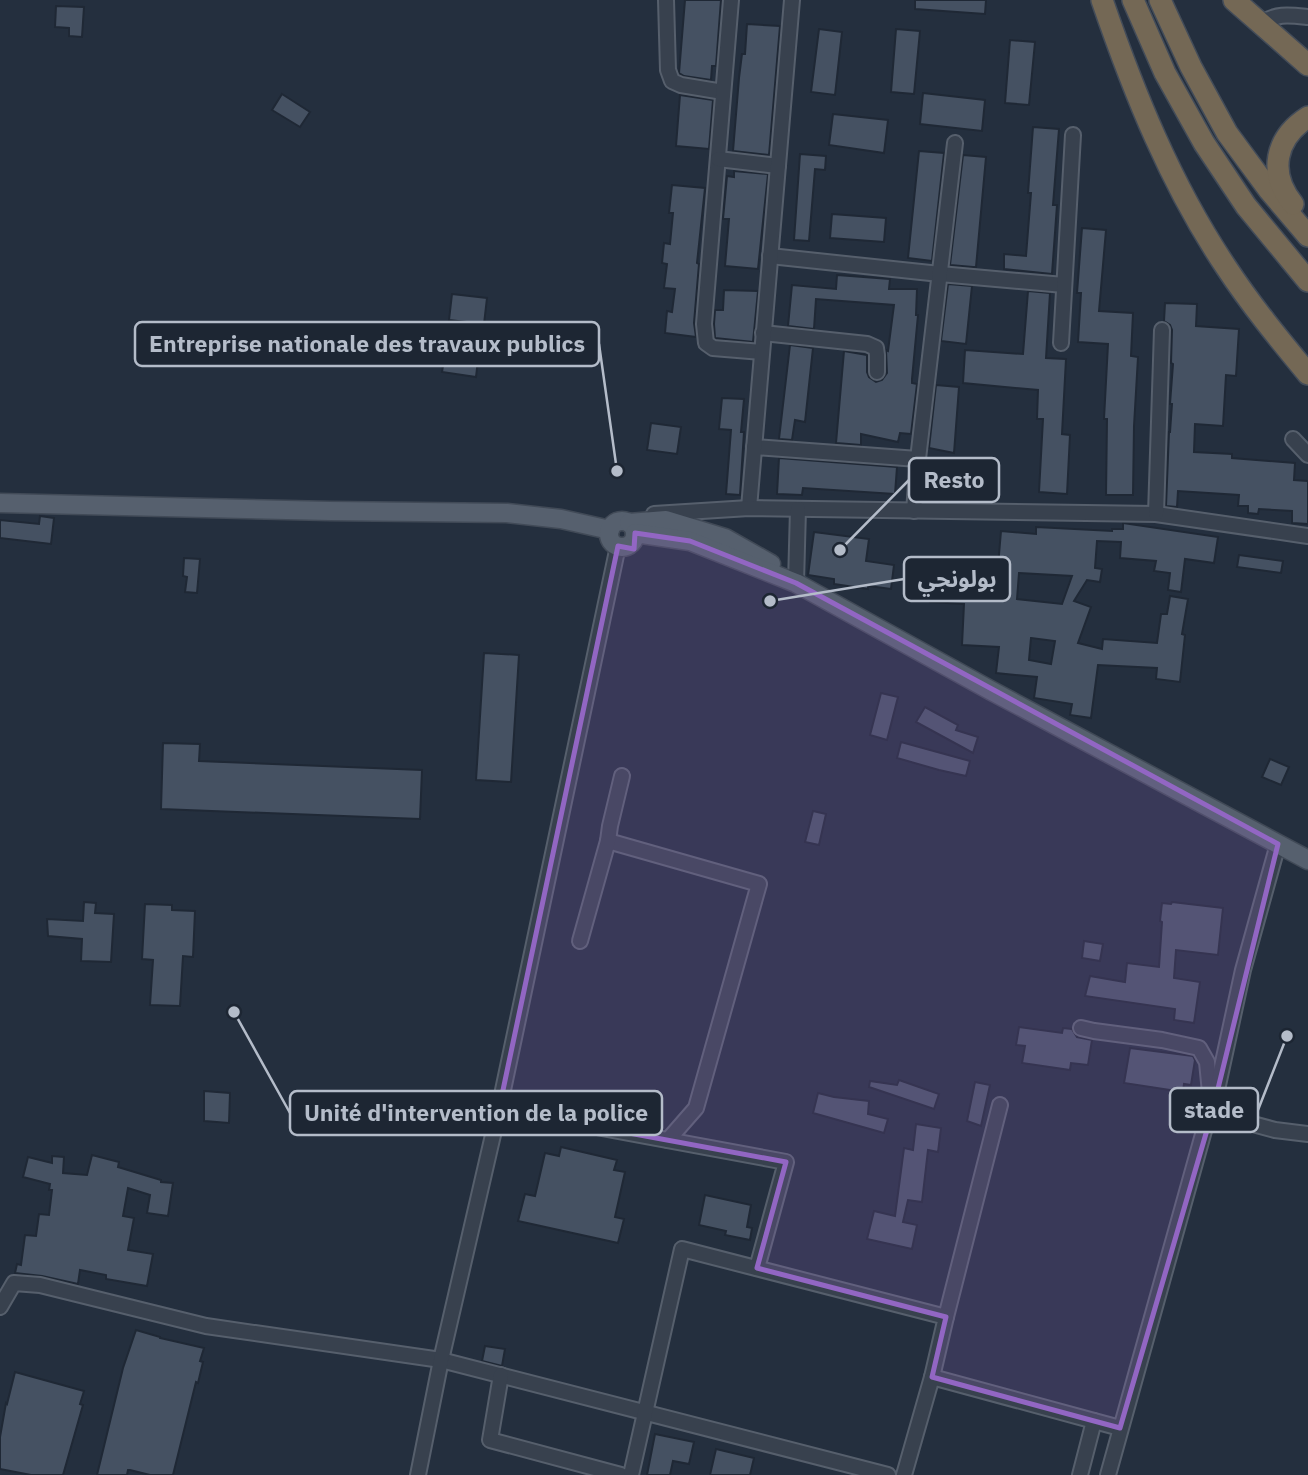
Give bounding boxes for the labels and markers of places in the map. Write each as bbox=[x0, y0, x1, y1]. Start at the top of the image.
callout: Entreprise nationale des travaux publics bbox=[135, 322, 599, 366]
callout: Resto bbox=[909, 458, 999, 502]
callout: بولونجي bbox=[904, 557, 1010, 601]
callout: stade bbox=[1170, 1088, 1258, 1132]
callout: Unité d'intervention de la police bbox=[290, 1091, 662, 1135]

